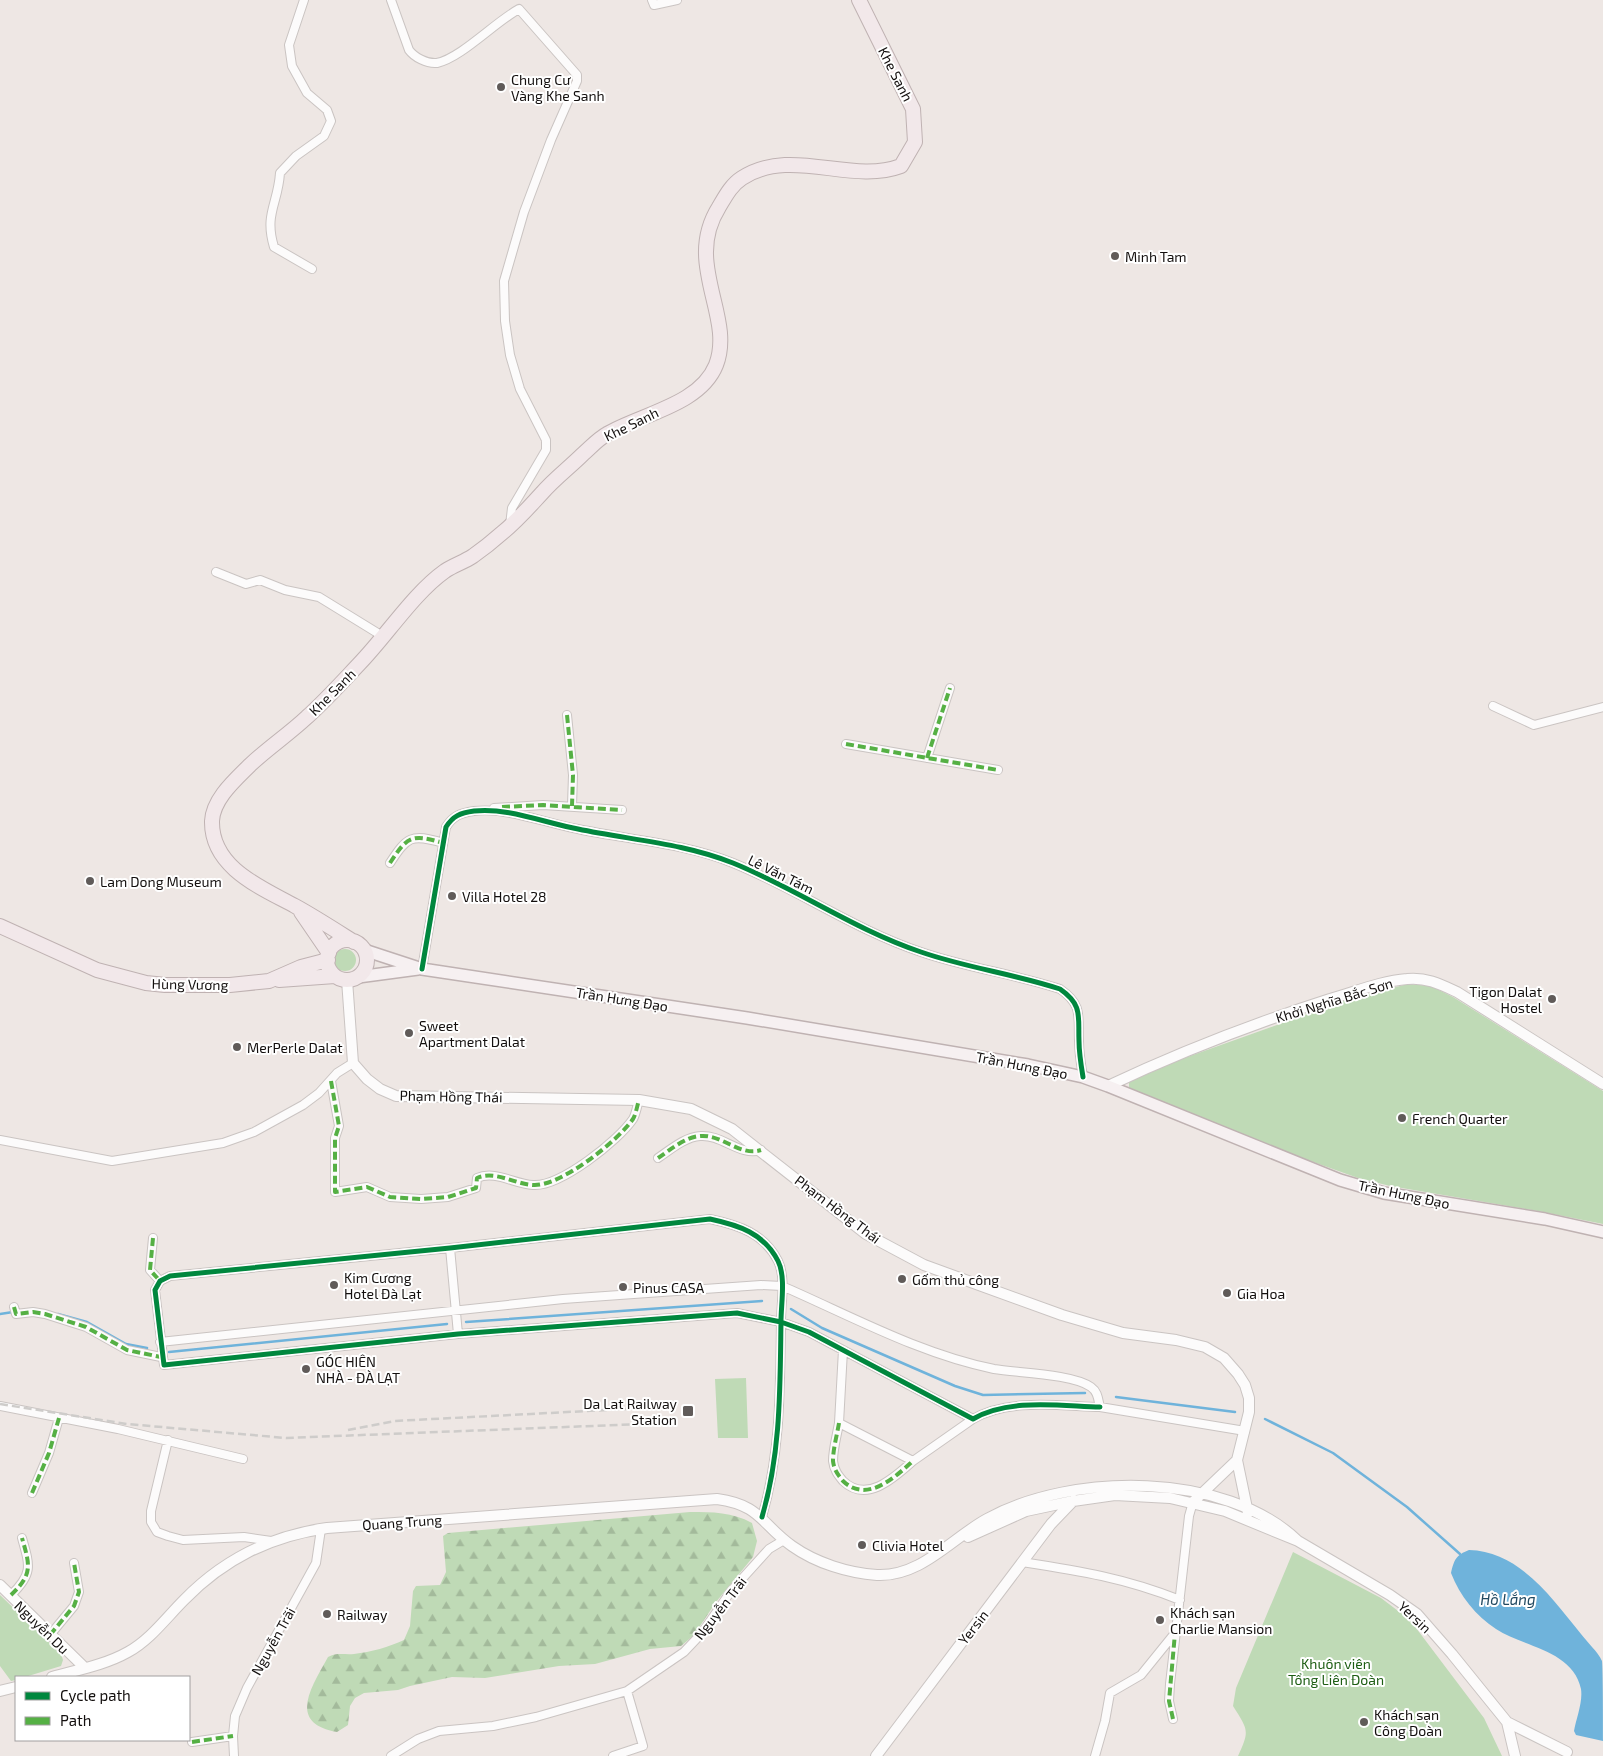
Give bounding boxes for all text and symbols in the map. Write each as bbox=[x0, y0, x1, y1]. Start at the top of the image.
street label: Khe Sanh bbox=[875, 44, 917, 104]
place label: Chung Cư Vàng Khe Sanh bbox=[511, 71, 605, 104]
marker: Chung Cư Vàng Khe Sanh bbox=[495, 81, 507, 93]
place label: Minh Tam bbox=[1125, 248, 1187, 265]
marker: Minh Tam bbox=[1109, 250, 1121, 262]
street label: Khe Sanh bbox=[601, 403, 661, 445]
street label: Khe Sanh bbox=[305, 665, 359, 719]
street label: Lê Văn Tám bbox=[745, 851, 817, 897]
place label: Lam Dong Museum bbox=[100, 873, 222, 890]
marker: Lam Dong Museum bbox=[84, 875, 96, 887]
place label: Villa Hotel 28 bbox=[462, 888, 547, 905]
marker: Villa Hotel 28 bbox=[446, 890, 458, 902]
street label: Khởi Nghĩa Bắc Sơn bbox=[1273, 974, 1395, 1026]
street label: Hùng Vương bbox=[152, 975, 229, 993]
street label: Trần Hưng Đạo bbox=[575, 983, 669, 1015]
place label: Tigon Dalat Hostel bbox=[1469, 983, 1543, 1016]
marker: Tigon Dalat Hostel bbox=[1546, 993, 1558, 1005]
place label: Sweet Apartment Dalat bbox=[419, 1017, 525, 1050]
marker: Sweet Apartment Dalat bbox=[403, 1027, 415, 1039]
place label: MerPerle Dalat bbox=[247, 1039, 343, 1056]
marker: MerPerle Dalat bbox=[231, 1041, 243, 1053]
street label: Trần Hưng Đạo bbox=[975, 1048, 1069, 1082]
street label: Phạm Hồng Thái bbox=[399, 1087, 503, 1105]
place label: French Quarter bbox=[1412, 1110, 1508, 1127]
marker: French Quarter bbox=[1396, 1112, 1408, 1124]
street label: Phạm Hồng Thái bbox=[792, 1171, 884, 1247]
street label: Trần Hưng Đạo bbox=[1357, 1176, 1451, 1212]
place label: Kim Cương Hotel Đà Lạt bbox=[344, 1269, 421, 1302]
place label: Gốm thủ công bbox=[912, 1271, 999, 1288]
marker: Gốm thủ công bbox=[896, 1273, 908, 1285]
marker: Kim Cương Hotel Đà Lạt bbox=[328, 1279, 340, 1291]
place label: Pinus CASA bbox=[633, 1279, 705, 1296]
marker: Pinus CASA bbox=[617, 1281, 629, 1293]
place label: Gia Hoa bbox=[1237, 1285, 1285, 1302]
marker: Gia Hoa bbox=[1221, 1287, 1233, 1299]
place label: GÓC HIÊN NHÀ - ĐÀ LẠT bbox=[316, 1353, 400, 1386]
marker: GÓC HIÊN NHÀ - ĐÀ LẠT bbox=[300, 1363, 312, 1375]
place label: Da Lat Railway Station bbox=[583, 1395, 678, 1428]
marker: Da Lat Railway Station bbox=[681, 1404, 695, 1418]
street label: Quang Trung bbox=[361, 1511, 443, 1533]
place label: Clivia Hotel bbox=[872, 1537, 944, 1554]
marker: Clivia Hotel bbox=[856, 1539, 868, 1551]
street label: Nguyễn Trãi bbox=[690, 1573, 750, 1643]
water label: Hồ Lắng bbox=[1480, 1590, 1536, 1608]
street label: Nguyễn Du bbox=[11, 1597, 73, 1657]
street label: Yersin bbox=[1395, 1598, 1435, 1636]
street label: Nguyễn Trãi bbox=[247, 1604, 299, 1678]
place label: Khách sạn Charlie Mansion bbox=[1170, 1604, 1272, 1637]
place label: Railway bbox=[337, 1606, 388, 1623]
street label: Yersin bbox=[954, 1606, 992, 1648]
marker: Railway bbox=[321, 1608, 333, 1620]
marker: Khách sạn Charlie Mansion bbox=[1154, 1614, 1166, 1626]
park label: Khuôn viên Tổng Liên Đoàn bbox=[1288, 1655, 1384, 1688]
legend bbox=[15, 1676, 190, 1741]
text: Cycle path bbox=[60, 1686, 131, 1704]
place label: Khách sạn Công Đoàn bbox=[1374, 1706, 1442, 1739]
text: Path bbox=[60, 1711, 91, 1729]
marker: Khách sạn Công Đoàn bbox=[1358, 1716, 1370, 1728]

